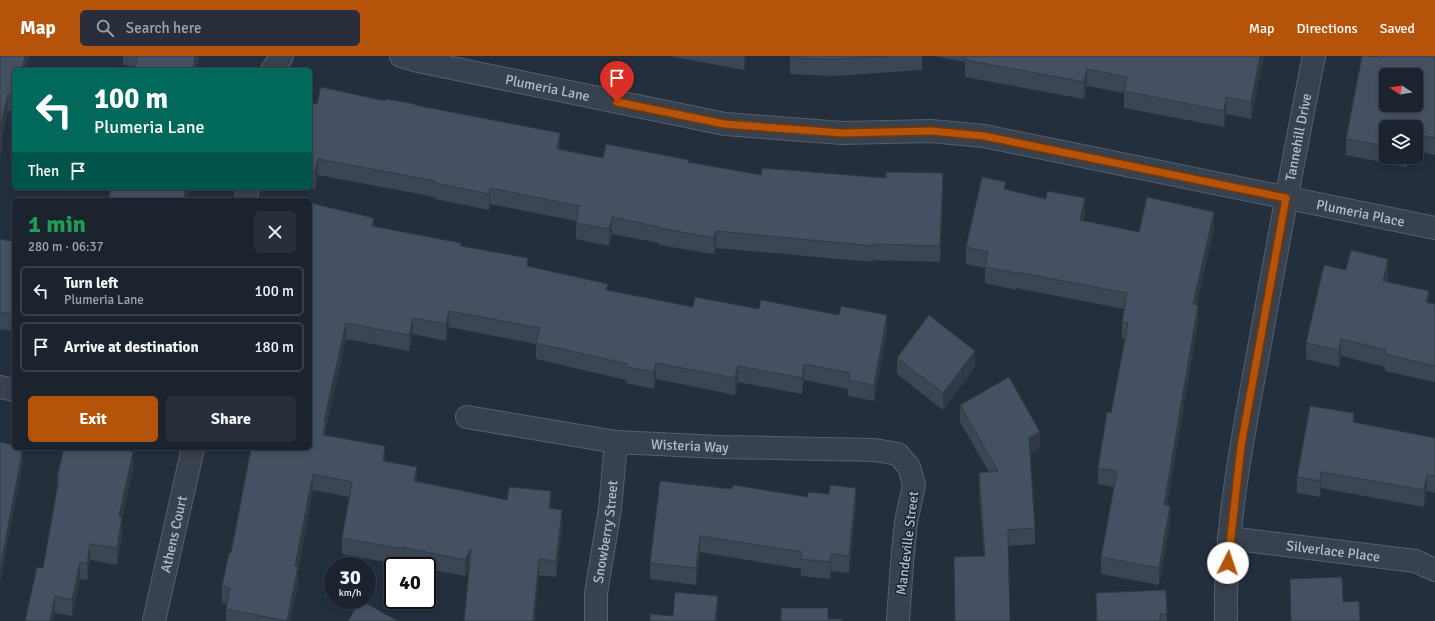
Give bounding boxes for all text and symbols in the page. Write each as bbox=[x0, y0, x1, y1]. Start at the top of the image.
search box bbox=[80, 10, 360, 46]
text: Map bbox=[20, 16, 56, 40]
icon: search bbox=[94, 17, 116, 39]
text: Search here bbox=[126, 19, 201, 37]
text: Map bbox=[1249, 20, 1275, 37]
text: Directions bbox=[1297, 20, 1358, 37]
text: Saved bbox=[1380, 20, 1415, 37]
pin bbox=[600, 61, 634, 102]
icon: arrive bbox=[606, 67, 628, 89]
north arrow bbox=[1379, 68, 1423, 112]
map controls bbox=[1379, 68, 1423, 164]
street label: Plumeria Lane bbox=[504, 71, 591, 105]
text: 100 m bbox=[94, 82, 168, 116]
icon: left bbox=[28, 84, 80, 136]
street label: Tannehill Drive bbox=[1282, 92, 1315, 183]
text: Plumeria Lane bbox=[94, 116, 205, 138]
button: layers bbox=[1379, 120, 1423, 164]
icon: arrive bbox=[67, 160, 89, 182]
text: Then bbox=[28, 162, 59, 180]
street label: Plumeria Place bbox=[1315, 196, 1406, 231]
text: 1 min bbox=[28, 209, 86, 239]
button: close bbox=[254, 211, 296, 253]
text: 280 m · 06:37 bbox=[28, 239, 104, 255]
text: Turn left bbox=[64, 274, 118, 292]
icon: left bbox=[30, 280, 52, 302]
text: 100 m bbox=[254, 282, 294, 300]
text: Plumeria Lane bbox=[64, 292, 144, 308]
icon: arrive bbox=[30, 336, 52, 358]
text: Arrive at destination bbox=[64, 338, 199, 356]
text: 180 m bbox=[254, 338, 294, 356]
button: Exit bbox=[28, 396, 158, 442]
button: Share bbox=[166, 396, 296, 442]
street label: Wisteria Way bbox=[650, 436, 729, 456]
street label: Snowberry Street bbox=[590, 479, 622, 585]
street label: Mandeville Street bbox=[893, 490, 922, 596]
street label: Athens Court bbox=[157, 494, 191, 574]
street label: Silverlace Place bbox=[1285, 537, 1381, 566]
position arrow bbox=[1207, 542, 1249, 584]
speed limit sign: 40 bbox=[384, 557, 436, 609]
text: 30 bbox=[339, 565, 361, 590]
text: km/h bbox=[339, 587, 361, 599]

